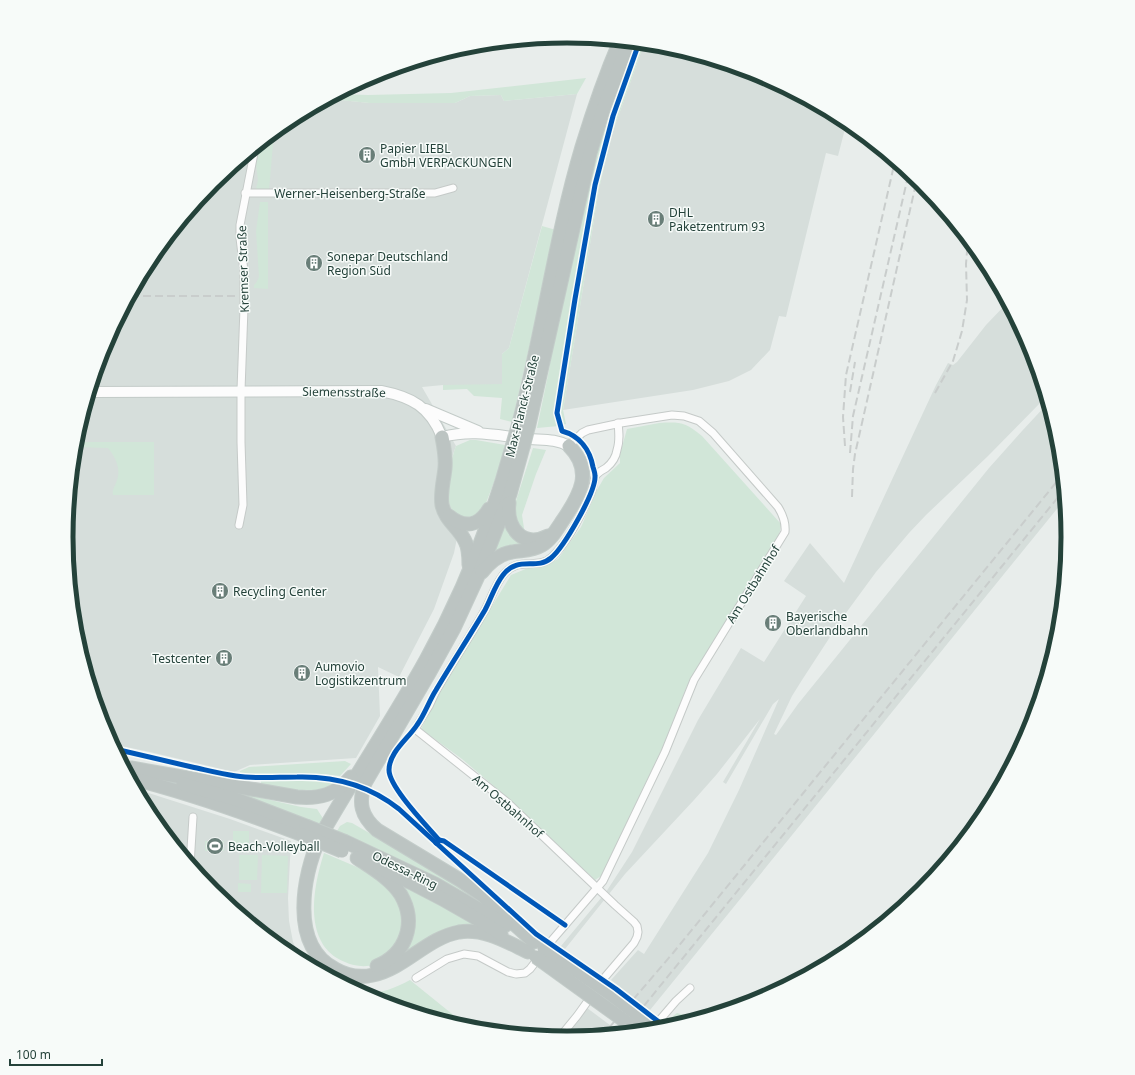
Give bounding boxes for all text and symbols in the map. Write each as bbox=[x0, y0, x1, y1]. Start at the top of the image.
place label: Papier LIEBL GmbH VERPACKUNGEN bbox=[380, 140, 512, 171]
building icon: Papier LIEBL GmbH VERPACKUNGEN bbox=[357, 145, 377, 165]
street label: Werner-Heisenberg-Straße bbox=[274, 185, 426, 202]
place label: DHL Paketzentrum 93 bbox=[669, 204, 765, 235]
building icon: DHL Paketzentrum 93 bbox=[646, 209, 666, 229]
street label: Kremser Straße bbox=[233, 225, 253, 313]
place label: Sonepar Deutschland Region Süd bbox=[327, 248, 448, 279]
building icon: Sonepar Deutschland Region Süd bbox=[304, 253, 324, 273]
street label: Max-Planck-Straße bbox=[501, 353, 543, 459]
street label: Siemensstraße bbox=[302, 383, 386, 401]
street label: Am Ostbahnhof bbox=[722, 541, 784, 626]
building icon: Recycling Center bbox=[210, 581, 230, 601]
place label: Recycling Center bbox=[233, 583, 327, 600]
place label: Bayerische Oberlandbahn bbox=[786, 608, 868, 639]
building icon: Bayerische Oberlandbahn bbox=[763, 613, 783, 633]
building icon: Testcenter bbox=[214, 648, 234, 668]
place label: Testcenter bbox=[152, 650, 211, 667]
place label: Aumovio Logistikzentrum bbox=[315, 658, 406, 689]
building icon: Aumovio Logistikzentrum bbox=[292, 663, 312, 683]
street label: Am Ostbahnhof bbox=[469, 770, 548, 842]
sports icon: Beach-Volleyball bbox=[205, 836, 225, 856]
place label: Beach-Volleyball bbox=[228, 838, 320, 855]
street label: Odessa-Ring bbox=[369, 847, 441, 893]
scale bar bbox=[10, 1041, 102, 1067]
text: 100 m bbox=[16, 1046, 51, 1063]

